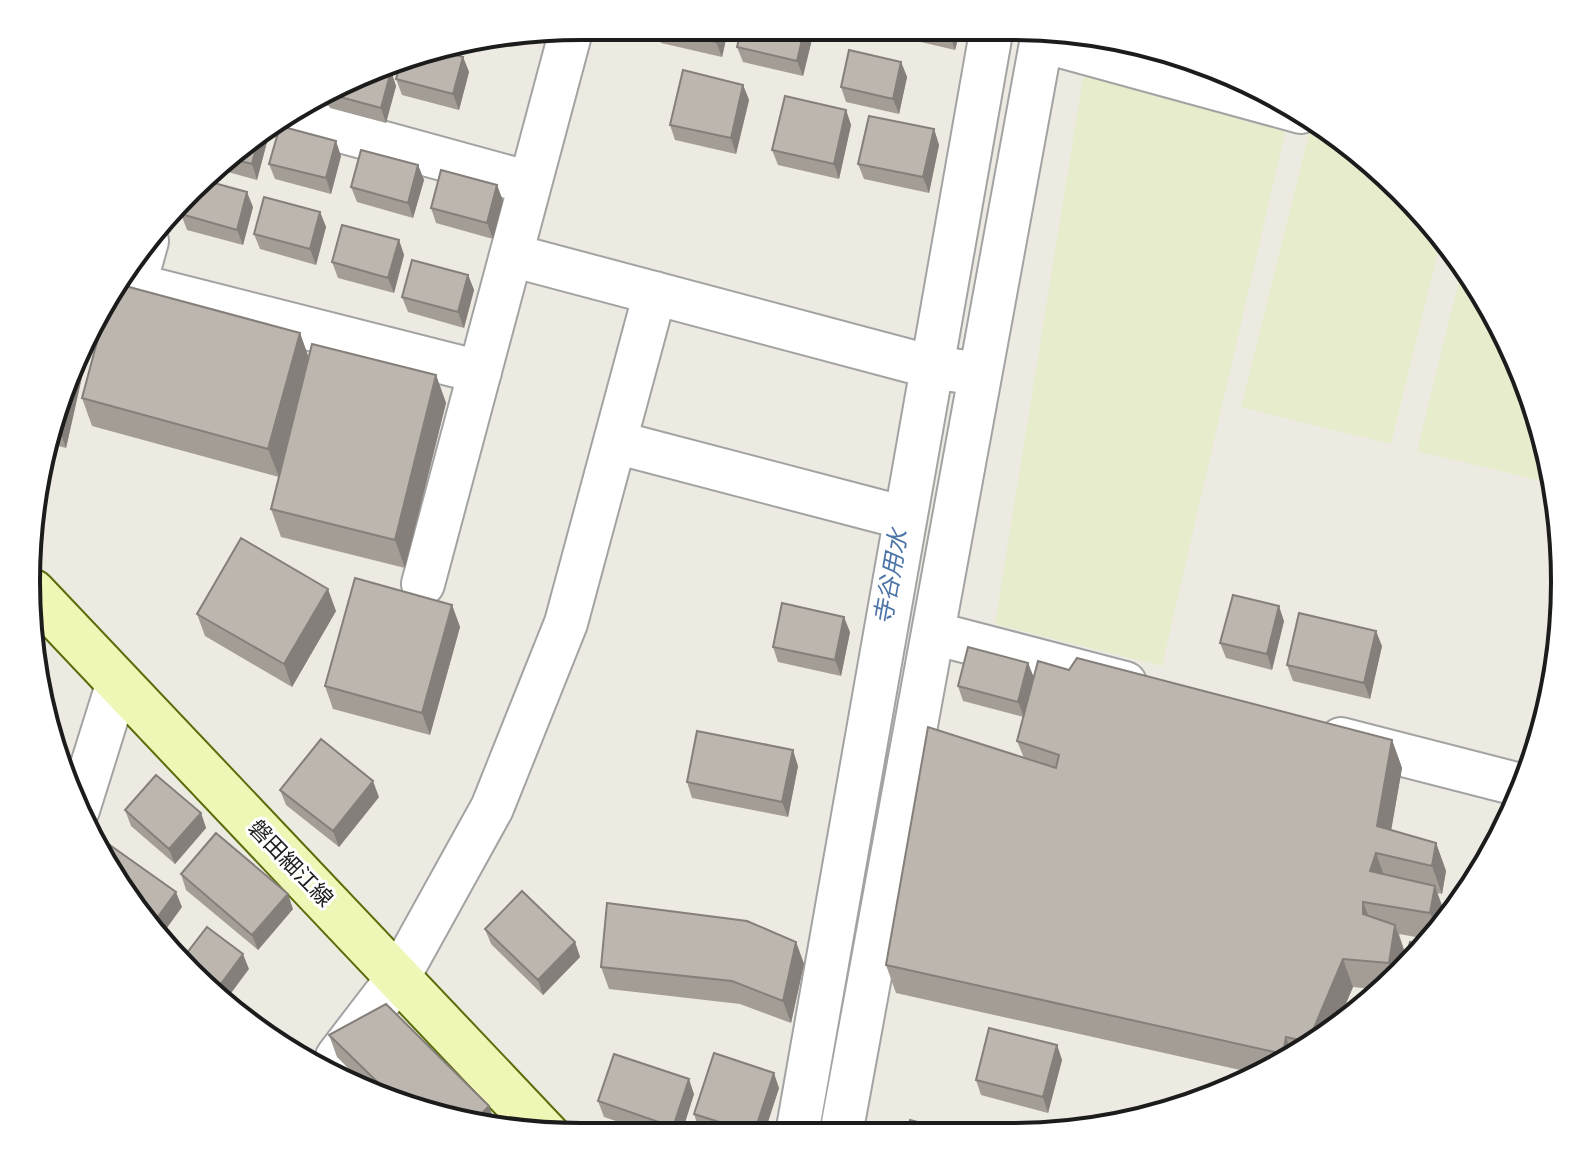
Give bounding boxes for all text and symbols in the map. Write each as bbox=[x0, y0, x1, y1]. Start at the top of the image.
water label: 寺谷用水 bbox=[867, 524, 914, 627]
street label: 磐田細江線 bbox=[243, 814, 339, 912]

